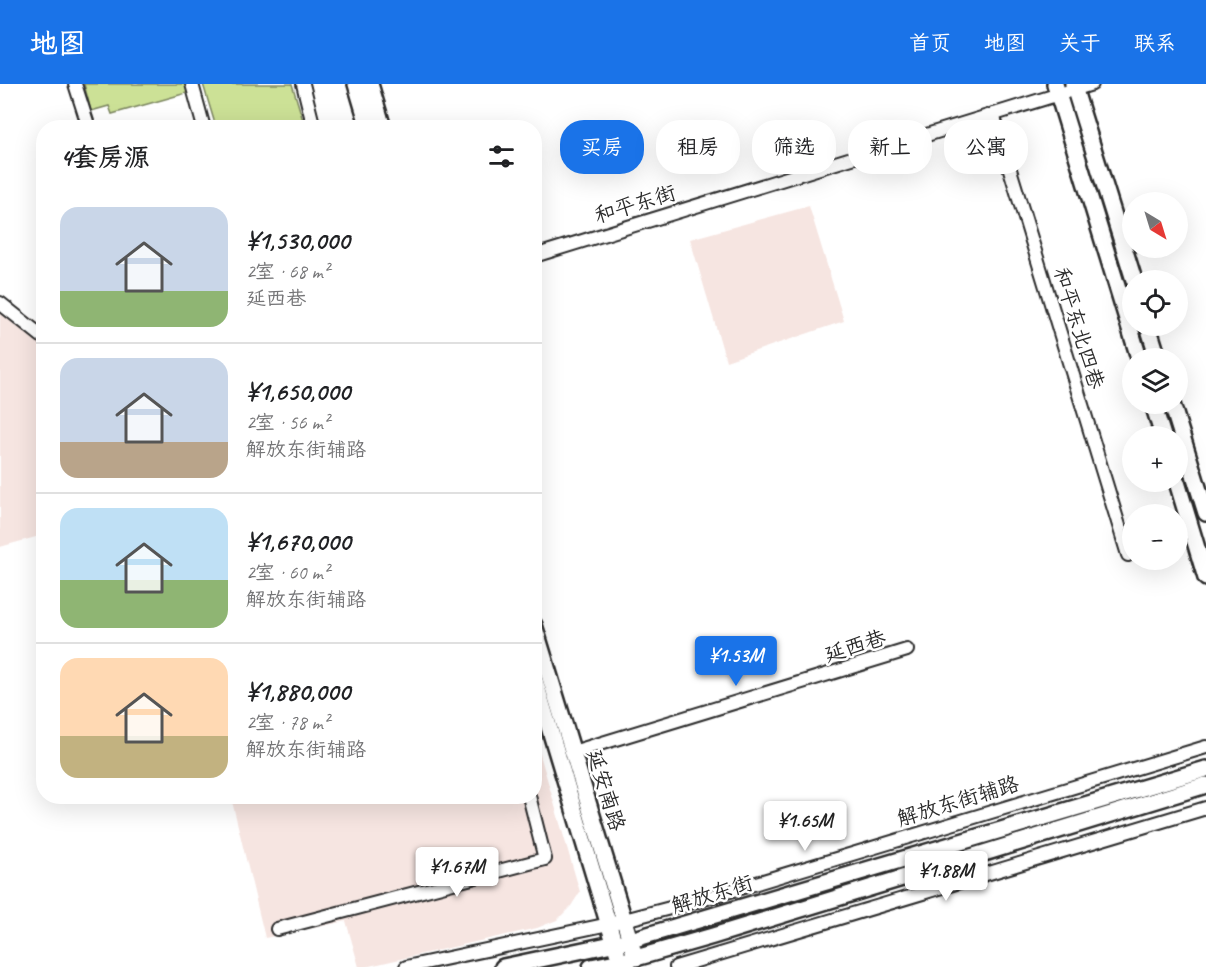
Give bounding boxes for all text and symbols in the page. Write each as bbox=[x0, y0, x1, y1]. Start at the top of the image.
text: 地图 bbox=[30, 26, 86, 61]
text: 首页 bbox=[909, 30, 951, 56]
text: 地图 bbox=[984, 30, 1026, 56]
text: 关于 bbox=[1059, 30, 1101, 56]
text: 联系 bbox=[1134, 30, 1176, 56]
chip: 买房 bbox=[560, 120, 644, 174]
chip: 租房 bbox=[656, 120, 740, 174]
chip: 筛选 bbox=[752, 120, 836, 174]
chip: 新上 bbox=[848, 120, 932, 174]
chip: 公寓 bbox=[944, 120, 1028, 174]
icon: filters bbox=[485, 140, 518, 173]
text: 4套房源 bbox=[60, 141, 150, 174]
street label: 和平东街 bbox=[591, 179, 679, 229]
north arrow bbox=[1122, 192, 1188, 258]
map controls bbox=[1122, 192, 1188, 570]
text: ¥1,530,000 bbox=[246, 224, 349, 257]
icon: home bbox=[108, 231, 180, 303]
text: 2室 · 68 m² bbox=[246, 259, 329, 284]
street label: 和平东北四巷 bbox=[1048, 264, 1110, 392]
button: locate bbox=[1122, 270, 1188, 336]
text: 延西巷 bbox=[246, 286, 306, 311]
button: layers bbox=[1122, 348, 1188, 414]
text: ¥1,650,000 bbox=[246, 375, 350, 408]
icon: home bbox=[108, 382, 180, 454]
text: 2室 · 56 m² bbox=[246, 410, 329, 435]
button: + bbox=[1122, 426, 1188, 492]
text: 解放东街辅路 bbox=[246, 437, 366, 462]
button: − bbox=[1122, 504, 1188, 570]
text: ¥1,670,000 bbox=[246, 525, 350, 558]
icon: home bbox=[108, 532, 180, 604]
text: 2室 · 60 m² bbox=[246, 560, 329, 585]
text: 解放东街辅路 bbox=[246, 587, 366, 612]
street label: 延西巷 bbox=[821, 624, 889, 668]
pin: ¥1.53M bbox=[687, 636, 785, 687]
text: ¥1.53M bbox=[709, 643, 763, 668]
text: ¥1,880,000 bbox=[246, 675, 350, 708]
icon: home bbox=[108, 682, 180, 754]
text: 2室 · 78 m² bbox=[246, 710, 329, 735]
text: 解放东街辅路 bbox=[246, 737, 366, 762]
street label: 延安南路 bbox=[581, 746, 631, 834]
street label: 解放东街辅路 bbox=[894, 770, 1022, 832]
pin: ¥1.65M bbox=[756, 801, 854, 852]
text: ¥1.65M bbox=[778, 808, 832, 833]
pin: ¥1.67M bbox=[408, 847, 506, 898]
pin: ¥1.88M bbox=[897, 851, 995, 902]
text: ¥1.67M bbox=[430, 854, 484, 879]
text: ¥1.88M bbox=[919, 858, 973, 883]
street label: 解放东街 bbox=[668, 869, 756, 919]

